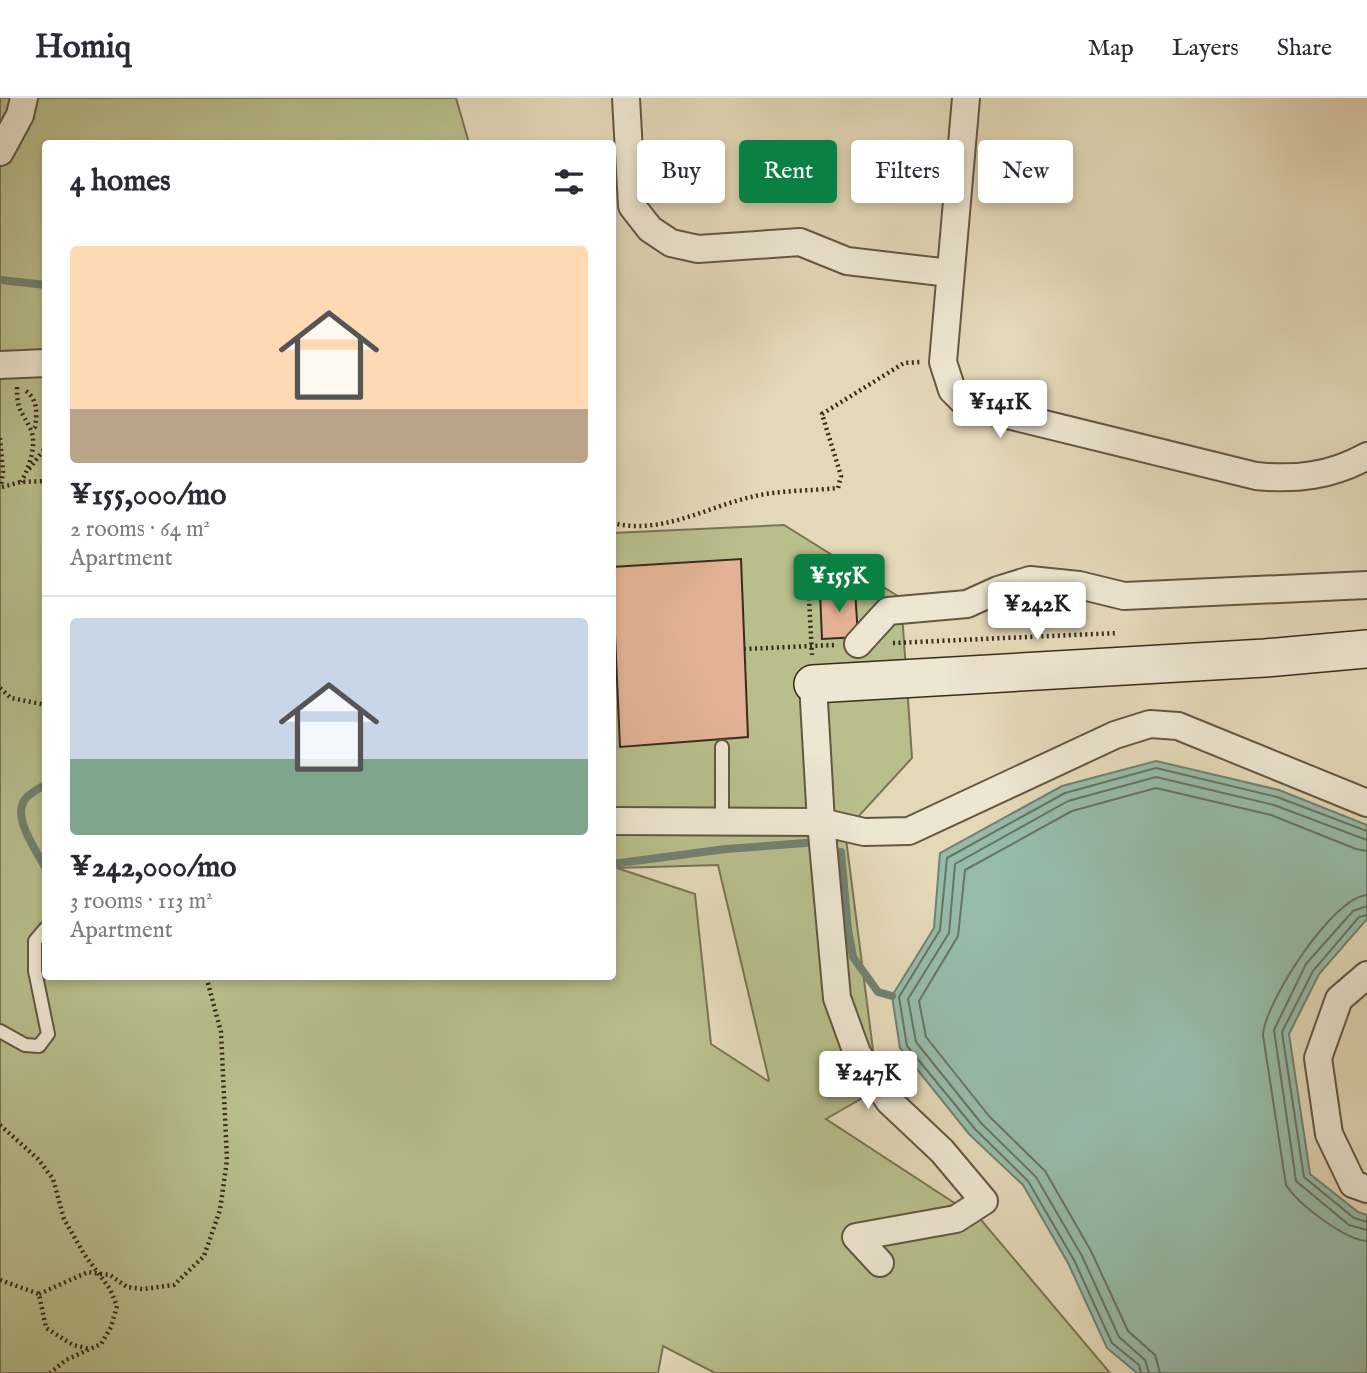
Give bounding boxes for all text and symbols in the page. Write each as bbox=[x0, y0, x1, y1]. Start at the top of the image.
text: Homiq bbox=[35, 27, 131, 69]
text: Map bbox=[1088, 33, 1134, 64]
text: Layers bbox=[1172, 33, 1239, 64]
text: Share bbox=[1277, 33, 1332, 64]
chip: Buy bbox=[637, 140, 725, 203]
chip: Rent bbox=[739, 140, 837, 203]
chip: Filters bbox=[851, 140, 964, 203]
chip: New bbox=[978, 140, 1073, 203]
text: 4 homes bbox=[70, 163, 171, 201]
icon: filters bbox=[550, 163, 588, 201]
icon: home bbox=[266, 292, 392, 418]
pin: ¥141K bbox=[951, 380, 1049, 440]
text: ¥141K bbox=[969, 388, 1031, 417]
text: ¥155,000/mo bbox=[70, 477, 226, 515]
text: 2 rooms · 64 m² bbox=[70, 515, 210, 544]
text: Apartment bbox=[70, 544, 173, 573]
pin: ¥155K bbox=[790, 554, 888, 614]
text: ¥155K bbox=[810, 562, 868, 591]
pin: ¥242K bbox=[988, 582, 1086, 642]
text: ¥242K bbox=[1004, 590, 1070, 619]
icon: home bbox=[266, 664, 392, 790]
text: ¥242,000/mo bbox=[70, 849, 236, 887]
text: 3 rooms · 113 m² bbox=[70, 887, 213, 916]
text: Apartment bbox=[70, 916, 173, 945]
pin: ¥247K bbox=[819, 1052, 917, 1111]
text: ¥247K bbox=[835, 1059, 901, 1088]

